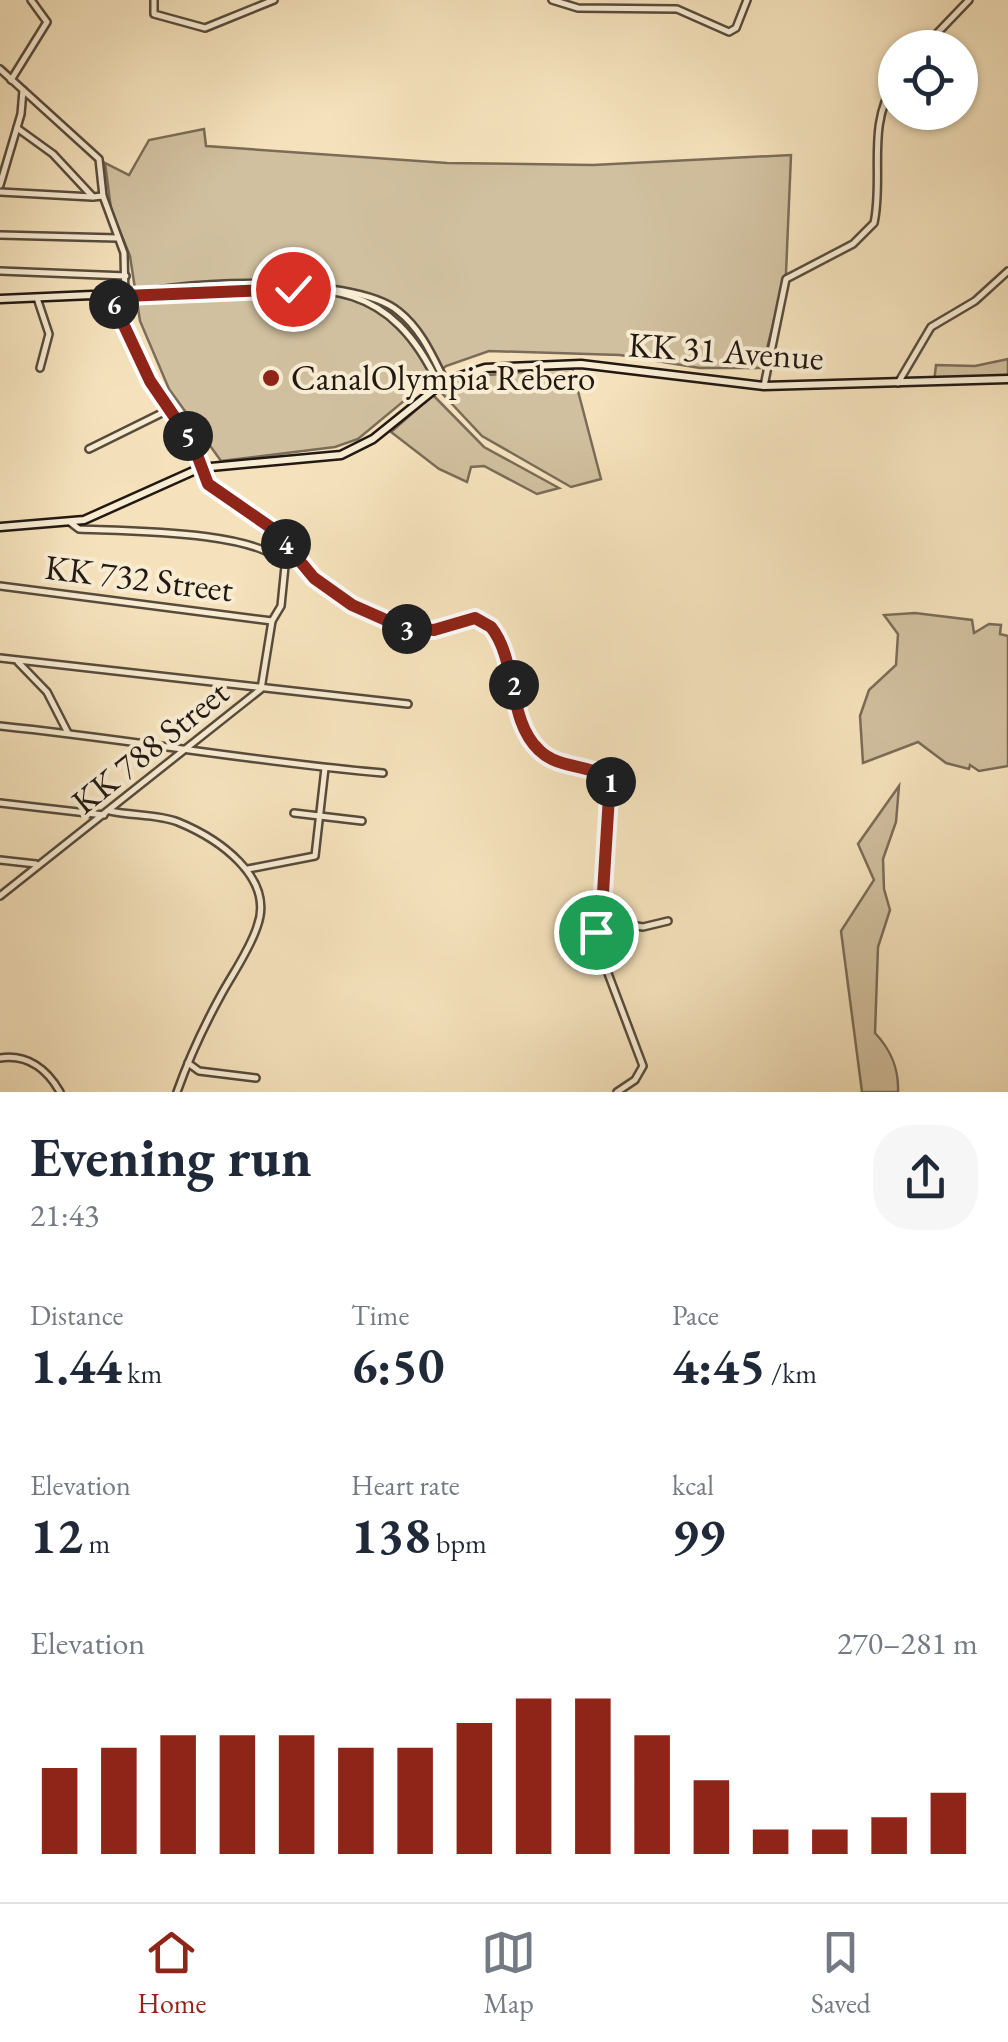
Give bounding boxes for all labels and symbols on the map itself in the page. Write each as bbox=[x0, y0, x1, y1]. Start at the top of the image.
pin bbox=[251, 247, 336, 332]
pin: 6 bbox=[89, 279, 139, 329]
street label: KK 31 Avenue bbox=[627, 321, 825, 380]
place label: CanalOlympia Rebero bbox=[291, 355, 595, 400]
marker: CanalOlympia Rebero bbox=[260, 367, 282, 389]
pin: 5 bbox=[163, 411, 213, 461]
pin: 4 bbox=[261, 519, 311, 569]
street label: KK 732 Street bbox=[43, 544, 236, 611]
pin: 3 bbox=[382, 604, 432, 654]
pin: 2 bbox=[489, 660, 539, 710]
street label: KK 788 Street bbox=[62, 670, 237, 824]
pin: 1 bbox=[586, 757, 636, 807]
pin bbox=[554, 890, 639, 975]

